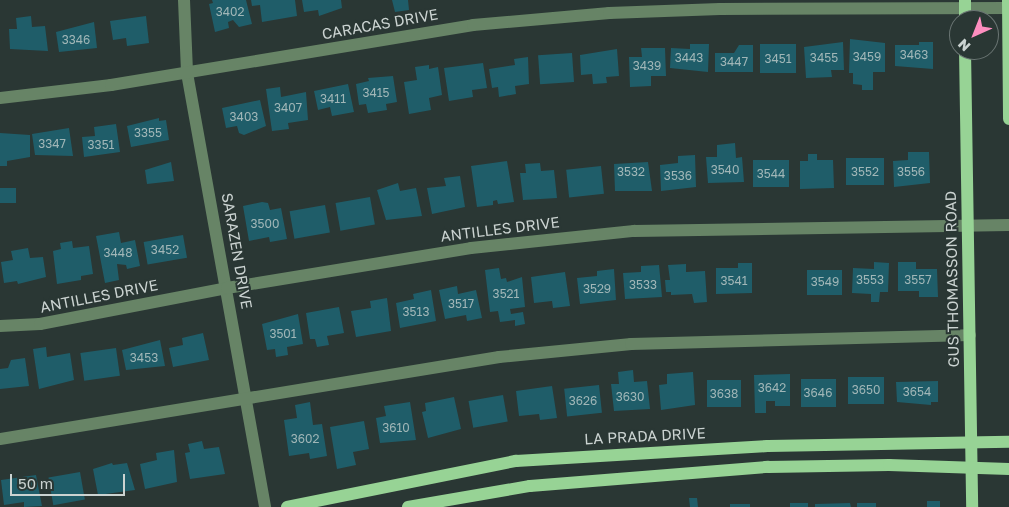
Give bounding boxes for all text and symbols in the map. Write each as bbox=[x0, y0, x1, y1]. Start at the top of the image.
house number: 3402 bbox=[216, 5, 244, 19]
street label: CARACAS DRIVE bbox=[321, 5, 439, 43]
north arrow bbox=[949, 10, 999, 60]
house number: 3346 bbox=[62, 33, 90, 47]
text: N bbox=[954, 36, 974, 55]
house number: 3463 bbox=[900, 48, 928, 62]
house number: 3459 bbox=[853, 50, 881, 64]
house number: 3443 bbox=[675, 51, 703, 65]
house number: 3455 bbox=[810, 51, 838, 65]
house number: 3451 bbox=[764, 52, 792, 66]
house number: 3447 bbox=[720, 55, 748, 69]
house number: 3439 bbox=[633, 59, 661, 73]
house number: 3415 bbox=[362, 86, 390, 100]
house number: 3411 bbox=[320, 92, 346, 106]
house number: 3407 bbox=[274, 101, 302, 115]
house number: 3403 bbox=[230, 110, 258, 124]
house number: 3355 bbox=[134, 126, 162, 140]
house number: 3347 bbox=[38, 137, 66, 151]
house number: 3351 bbox=[88, 138, 114, 152]
house number: 3540 bbox=[711, 163, 739, 177]
house number: 3532 bbox=[617, 165, 645, 179]
house number: 3552 bbox=[851, 165, 879, 179]
house number: 3556 bbox=[897, 165, 925, 179]
house number: 3544 bbox=[757, 167, 785, 181]
house number: 3536 bbox=[664, 169, 692, 183]
street label: GUS THOMASSON ROAD bbox=[941, 191, 963, 367]
street label: SARAZEN DRIVE bbox=[218, 192, 256, 310]
street label: ANTILLES DRIVE bbox=[440, 213, 560, 245]
house number: 3500 bbox=[251, 217, 279, 231]
house number: 3452 bbox=[151, 243, 179, 257]
house number: 3448 bbox=[104, 246, 132, 260]
house number: 3553 bbox=[856, 273, 884, 287]
house number: 3557 bbox=[904, 273, 932, 287]
house number: 3541 bbox=[720, 274, 748, 288]
house number: 3549 bbox=[811, 275, 839, 289]
street label: ANTILLES DRIVE bbox=[39, 276, 159, 316]
house number: 3533 bbox=[629, 278, 657, 292]
house number: 3529 bbox=[583, 282, 611, 296]
house number: 3521 bbox=[493, 287, 519, 301]
house number: 3517 bbox=[448, 297, 474, 311]
house number: 3513 bbox=[403, 305, 429, 319]
house number: 3501 bbox=[269, 327, 297, 341]
house number: 3453 bbox=[130, 351, 158, 365]
house number: 3642 bbox=[758, 381, 786, 395]
house number: 3650 bbox=[852, 383, 880, 397]
house number: 3654 bbox=[903, 385, 931, 399]
house number: 3646 bbox=[804, 386, 832, 400]
house number: 3638 bbox=[710, 387, 738, 401]
house number: 3630 bbox=[616, 390, 644, 404]
house number: 3626 bbox=[569, 394, 597, 408]
house number: 3610 bbox=[382, 421, 410, 435]
street label: LA PRADA DRIVE bbox=[584, 424, 706, 448]
house number: 3602 bbox=[291, 432, 319, 446]
scale bar bbox=[12, 464, 128, 496]
text: 50 m bbox=[18, 474, 53, 492]

